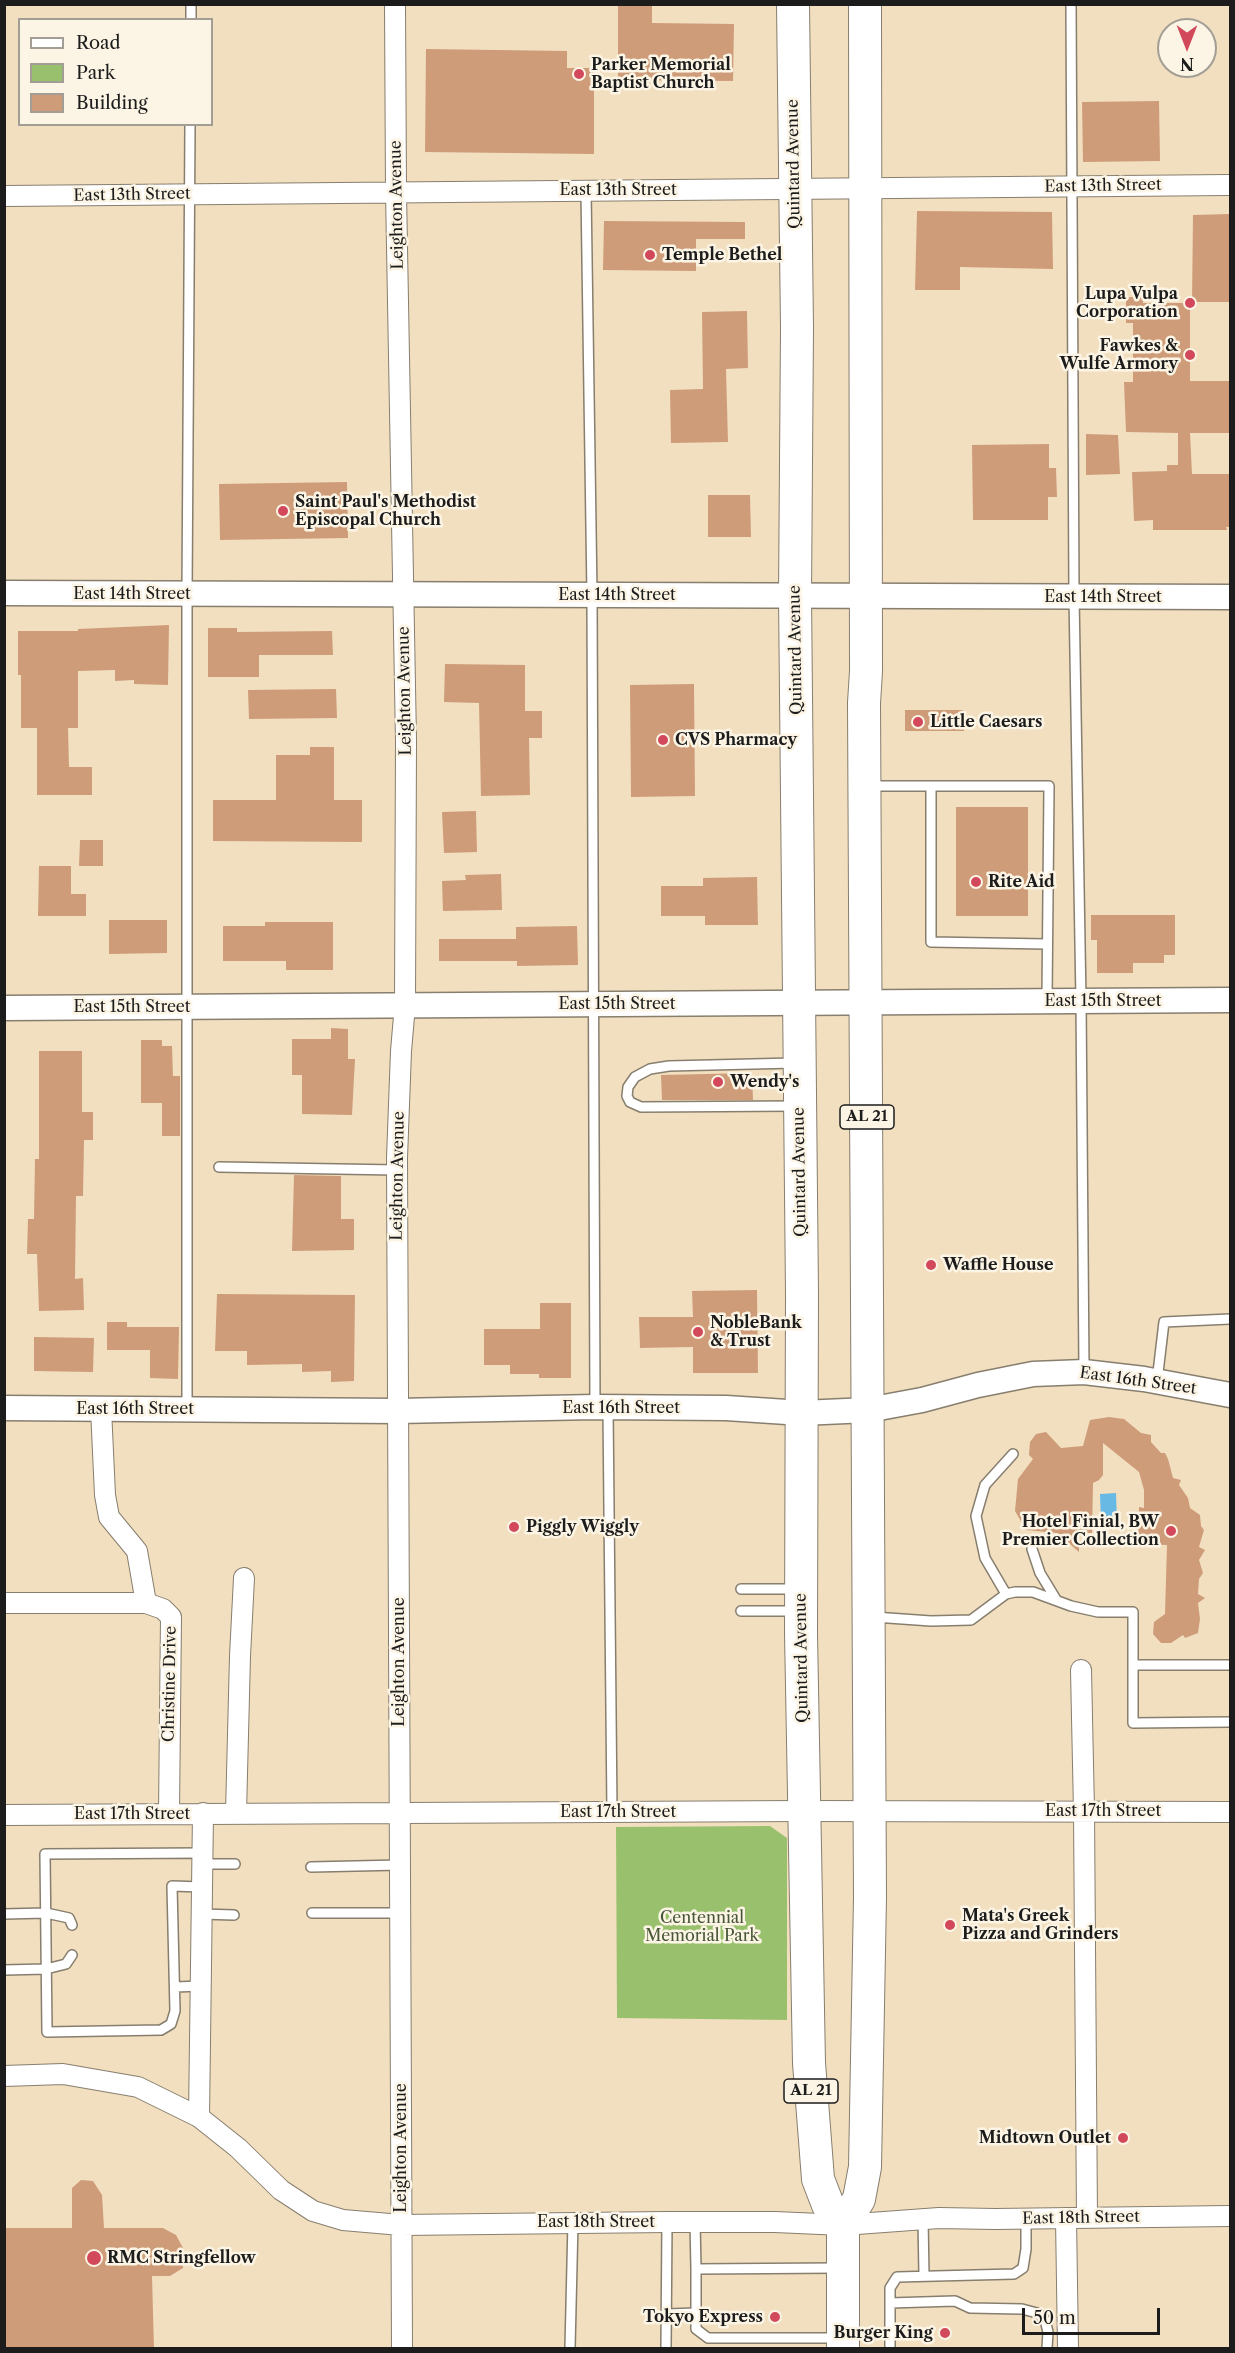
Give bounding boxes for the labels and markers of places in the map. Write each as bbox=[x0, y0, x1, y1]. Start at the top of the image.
place label: Parker Memorial Baptist Church bbox=[591, 55, 731, 93]
marker: Parker Memorial Baptist Church bbox=[572, 67, 586, 81]
place label: Temple Bethel bbox=[662, 245, 782, 265]
marker: Temple Bethel bbox=[643, 248, 657, 262]
place label: Lupa Vulpa Corporation bbox=[1076, 284, 1178, 322]
marker: Lupa Vulpa Corporation bbox=[1183, 296, 1197, 310]
place label: Fawkes & Wulfe Armory bbox=[1060, 336, 1178, 374]
marker: Fawkes & Wulfe Armory bbox=[1183, 348, 1197, 362]
place label: Saint Paul's Methodist Episcopal Church bbox=[295, 492, 476, 530]
marker: Saint Paul's Methodist Episcopal Church bbox=[276, 504, 290, 518]
place label: Little Caesars bbox=[930, 712, 1042, 732]
marker: Little Caesars bbox=[911, 715, 925, 729]
place label: CVS Pharmacy bbox=[675, 730, 797, 750]
marker: CVS Pharmacy bbox=[656, 733, 670, 747]
place label: Rite Aid bbox=[988, 872, 1055, 892]
marker: Rite Aid bbox=[969, 875, 983, 889]
place label: Wendy's bbox=[730, 1072, 799, 1092]
marker: Wendy's bbox=[711, 1075, 725, 1089]
place label: Waffle House bbox=[943, 1255, 1053, 1275]
marker: Waffle House bbox=[924, 1258, 938, 1272]
place label: NobleBank & Trust bbox=[710, 1313, 802, 1351]
marker: NobleBank & Trust bbox=[691, 1325, 705, 1339]
place label: Hotel Finial, BW Premier Collection bbox=[1002, 1512, 1159, 1550]
place label: Piggly Wiggly bbox=[526, 1517, 639, 1537]
marker: Piggly Wiggly bbox=[507, 1520, 521, 1534]
marker: Hotel Finial, BW Premier Collection bbox=[1164, 1524, 1178, 1538]
place label: Mata's Greek Pizza and Grinders bbox=[962, 1906, 1118, 1944]
marker: Mata's Greek Pizza and Grinders bbox=[943, 1918, 957, 1932]
place label: Midtown Outlet bbox=[979, 2128, 1111, 2148]
marker: Midtown Outlet bbox=[1116, 2131, 1130, 2145]
place label: RMC Stringfellow bbox=[107, 2248, 256, 2268]
marker: RMC Stringfellow bbox=[85, 2249, 103, 2267]
place label: Tokyo Express bbox=[643, 2307, 763, 2327]
marker: Tokyo Express bbox=[768, 2310, 782, 2324]
place label: Burger King bbox=[834, 2323, 933, 2343]
marker: Burger King bbox=[938, 2326, 952, 2340]

